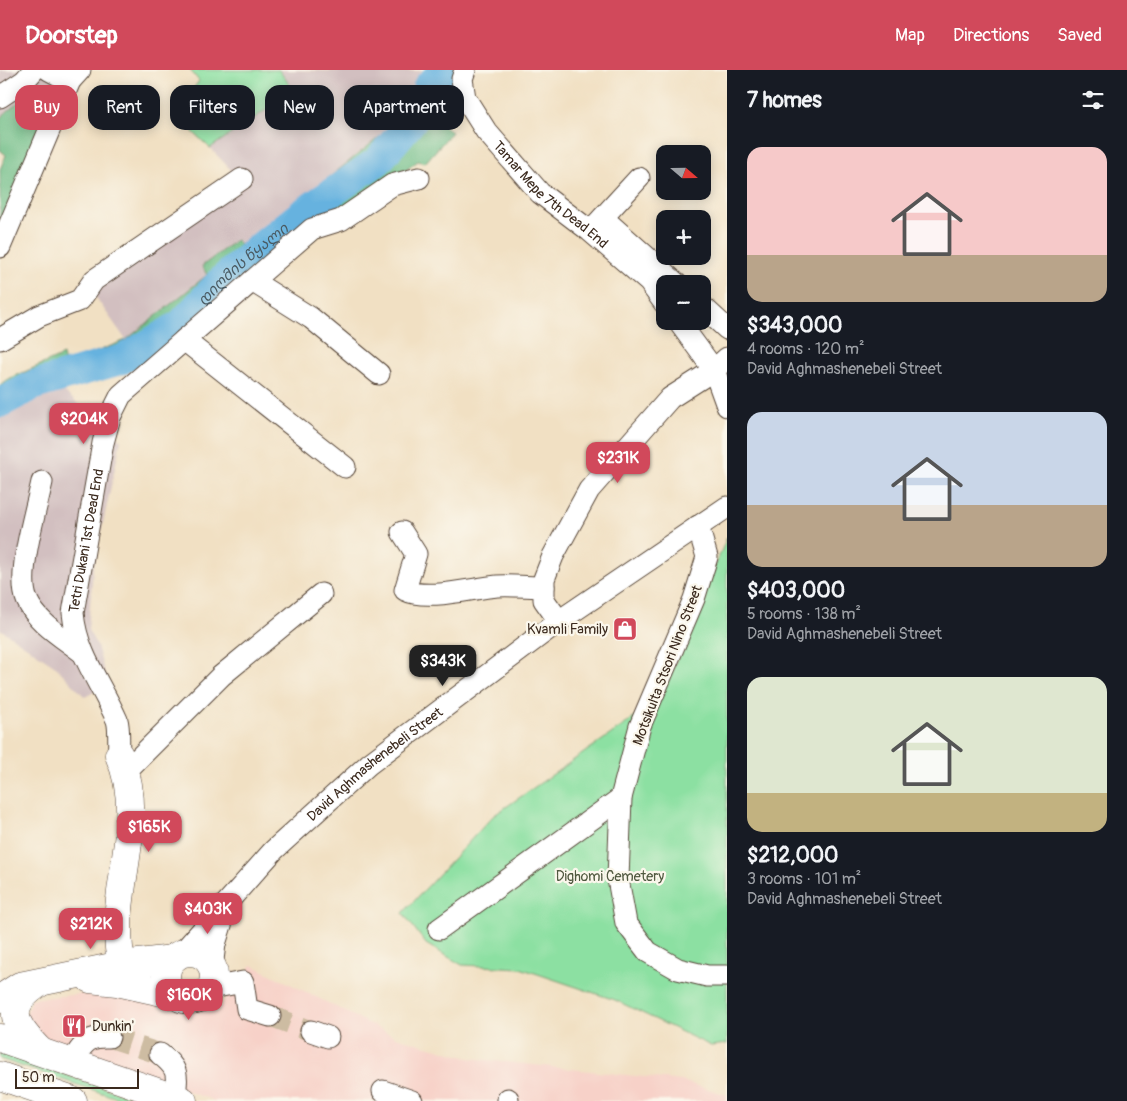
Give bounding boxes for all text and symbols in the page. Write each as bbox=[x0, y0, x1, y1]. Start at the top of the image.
text: Doorstep bbox=[25, 21, 118, 50]
text: Map bbox=[895, 24, 925, 47]
text: Directions bbox=[953, 24, 1029, 47]
text: Saved bbox=[1057, 24, 1102, 47]
chip: Buy bbox=[15, 85, 78, 130]
chip: Rent bbox=[88, 85, 160, 130]
chip: Filters bbox=[170, 85, 255, 130]
chip: New bbox=[265, 85, 334, 130]
chip: Apartment bbox=[344, 85, 464, 130]
icon: filters bbox=[1079, 86, 1107, 114]
text: 7 homes bbox=[747, 87, 822, 114]
street label: Tamar Mepe 7th Dead End bbox=[490, 138, 612, 252]
north arrow bbox=[656, 145, 711, 200]
map controls bbox=[656, 145, 711, 330]
icon: home bbox=[882, 179, 972, 269]
button: + bbox=[656, 210, 711, 265]
water label: დიღმის წყალი bbox=[194, 218, 293, 310]
button: − bbox=[656, 275, 711, 330]
text: $343,000 bbox=[747, 312, 842, 339]
text: 4 rooms · 120 m² bbox=[747, 339, 864, 359]
text: David Aghmashenebeli Street bbox=[747, 359, 942, 379]
pin: $204K bbox=[49, 402, 119, 445]
text: $204K bbox=[60, 409, 108, 429]
pin: $231K bbox=[583, 442, 653, 484]
icon: home bbox=[882, 444, 972, 534]
text: $231K bbox=[597, 448, 639, 468]
street label: Tetri Dukani 1st Dead End bbox=[65, 467, 107, 614]
text: $403,000 bbox=[747, 577, 845, 604]
street label: Motsikulta Stsori Nino Street bbox=[629, 582, 706, 748]
text: 5 rooms · 138 m² bbox=[747, 604, 861, 624]
shop icon: Kvamli Family bbox=[612, 616, 638, 642]
place label: Kvamli Family bbox=[527, 621, 608, 638]
text: David Aghmashenebeli Street bbox=[747, 624, 942, 644]
pin: $343K bbox=[408, 644, 478, 687]
text: $343K bbox=[420, 651, 466, 671]
street label: David Aghmashenebeli Street bbox=[304, 703, 446, 825]
icon: home bbox=[882, 709, 972, 799]
pin: $165K bbox=[114, 810, 184, 853]
text: $165K bbox=[128, 817, 170, 837]
text: $212,000 bbox=[747, 842, 838, 869]
park label: Dighomi Cemetery bbox=[556, 868, 664, 885]
text: 3 rooms · 101 m² bbox=[747, 869, 861, 889]
text: David Aghmashenebeli Street bbox=[747, 889, 942, 909]
pin: $403K bbox=[173, 892, 243, 935]
text: $403K bbox=[184, 899, 232, 919]
pin: $212K bbox=[56, 908, 126, 950]
text: $212K bbox=[70, 914, 112, 934]
pin: $160K bbox=[154, 978, 224, 1021]
text: $160K bbox=[167, 985, 211, 1005]
restaurant icon: Dunkin' bbox=[61, 1013, 87, 1039]
place label: Dunkin' bbox=[92, 1018, 134, 1035]
scale bar bbox=[15, 1066, 139, 1089]
text: 50 m bbox=[22, 1069, 55, 1086]

